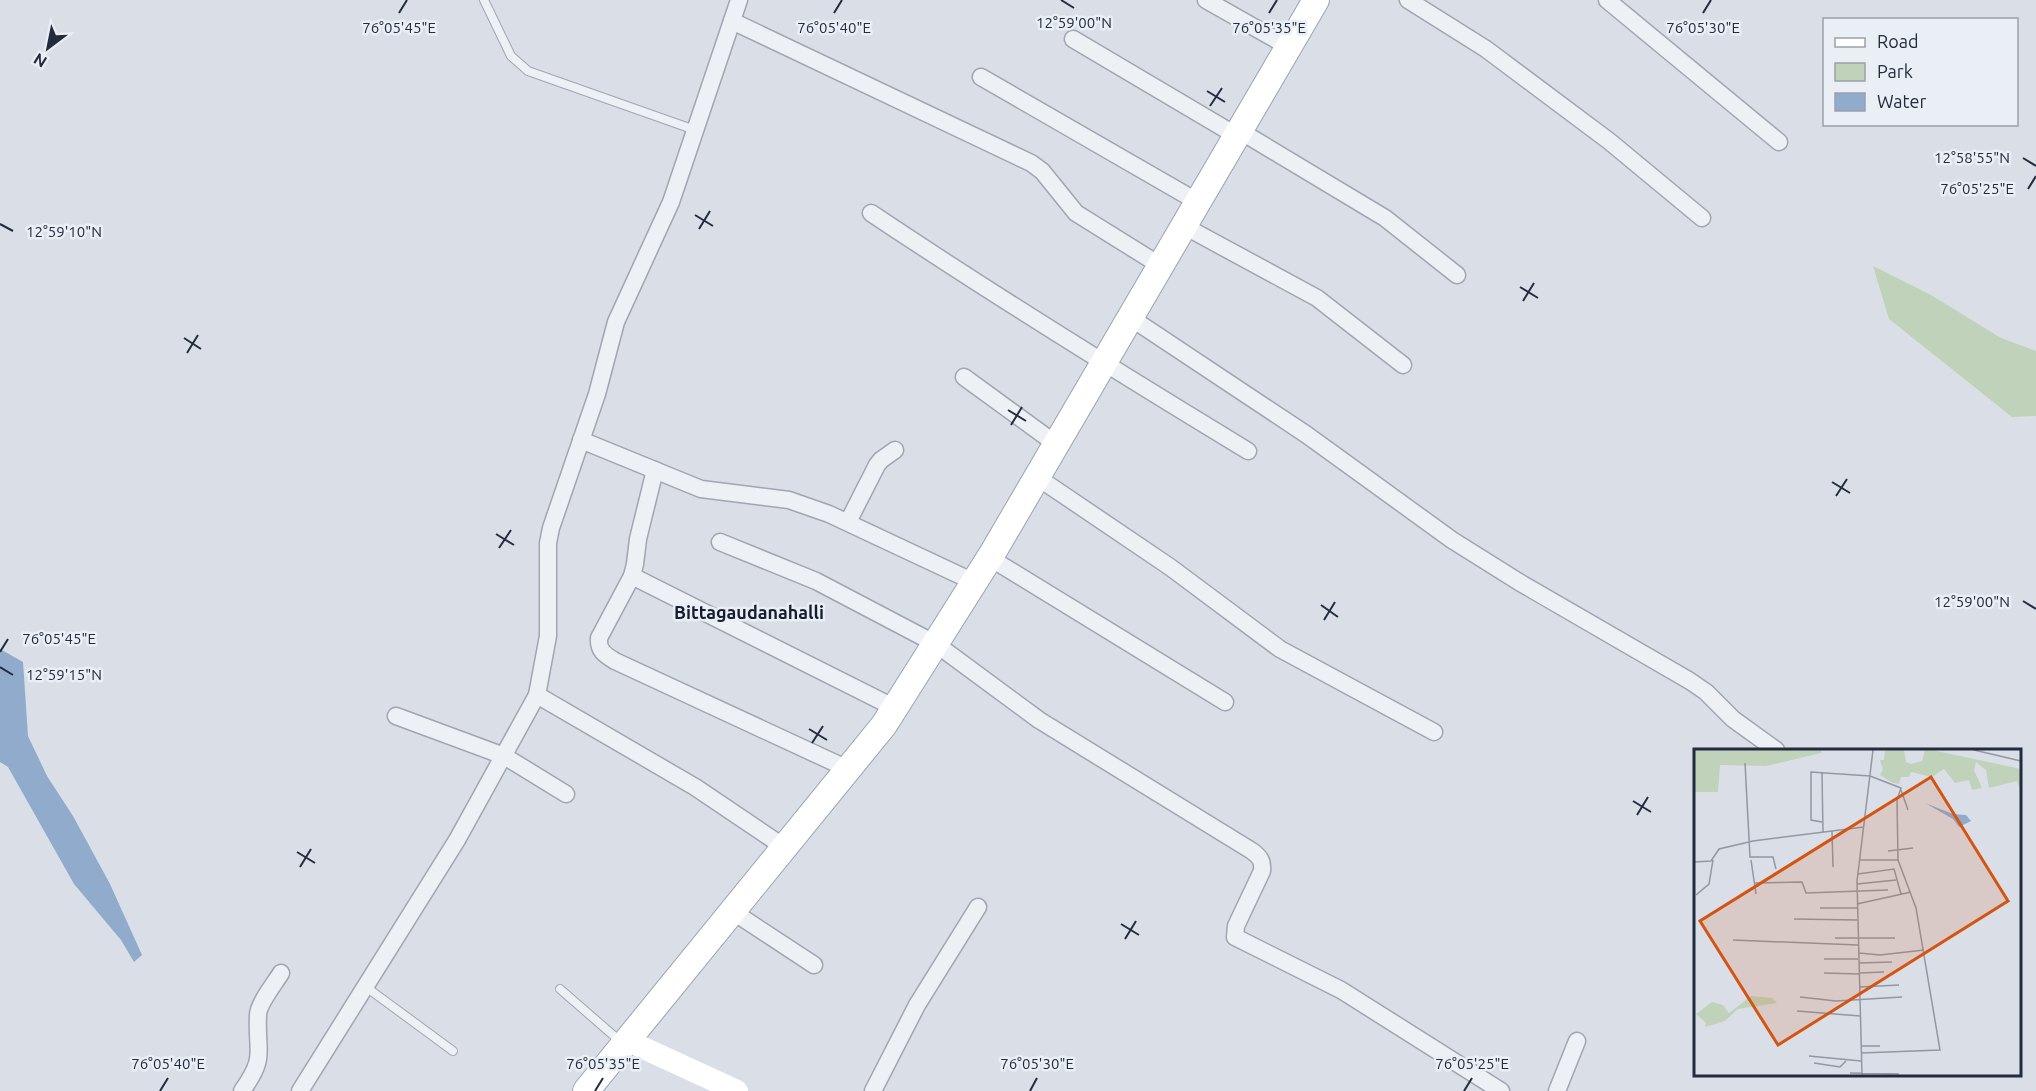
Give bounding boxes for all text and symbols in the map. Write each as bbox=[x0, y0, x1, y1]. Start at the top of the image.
text: 12°59'00"N bbox=[1036, 14, 1112, 31]
north arrow bbox=[18, 18, 78, 78]
legend bbox=[1823, 18, 2018, 126]
text: 76°05'45"E bbox=[362, 19, 436, 36]
text: 76°05'40"E bbox=[797, 19, 871, 36]
text: 76°05'35"E bbox=[1232, 19, 1306, 36]
text: 76°05'30"E bbox=[1666, 19, 1740, 36]
text: Road bbox=[1877, 31, 1919, 51]
text: N bbox=[30, 50, 50, 72]
text: Park bbox=[1877, 61, 1913, 81]
text: Water bbox=[1877, 91, 1927, 111]
text: 12°58'55"N bbox=[1934, 149, 2010, 166]
text: 76°05'25"E bbox=[1940, 180, 2014, 197]
text: 12°59'10"N bbox=[26, 223, 102, 240]
text: 12°59'00"N bbox=[1934, 593, 2010, 610]
district label: Bittagaudanahalli bbox=[674, 602, 824, 622]
text: 76°05'45"E bbox=[22, 630, 96, 647]
text: 12°59'15"N bbox=[26, 666, 102, 683]
inset map bbox=[1694, 749, 2021, 1076]
text: 76°05'40"E bbox=[131, 1055, 205, 1072]
text: 76°05'35"E bbox=[566, 1055, 640, 1072]
text: 76°05'30"E bbox=[1000, 1055, 1074, 1072]
text: 76°05'25"E bbox=[1435, 1055, 1509, 1072]

